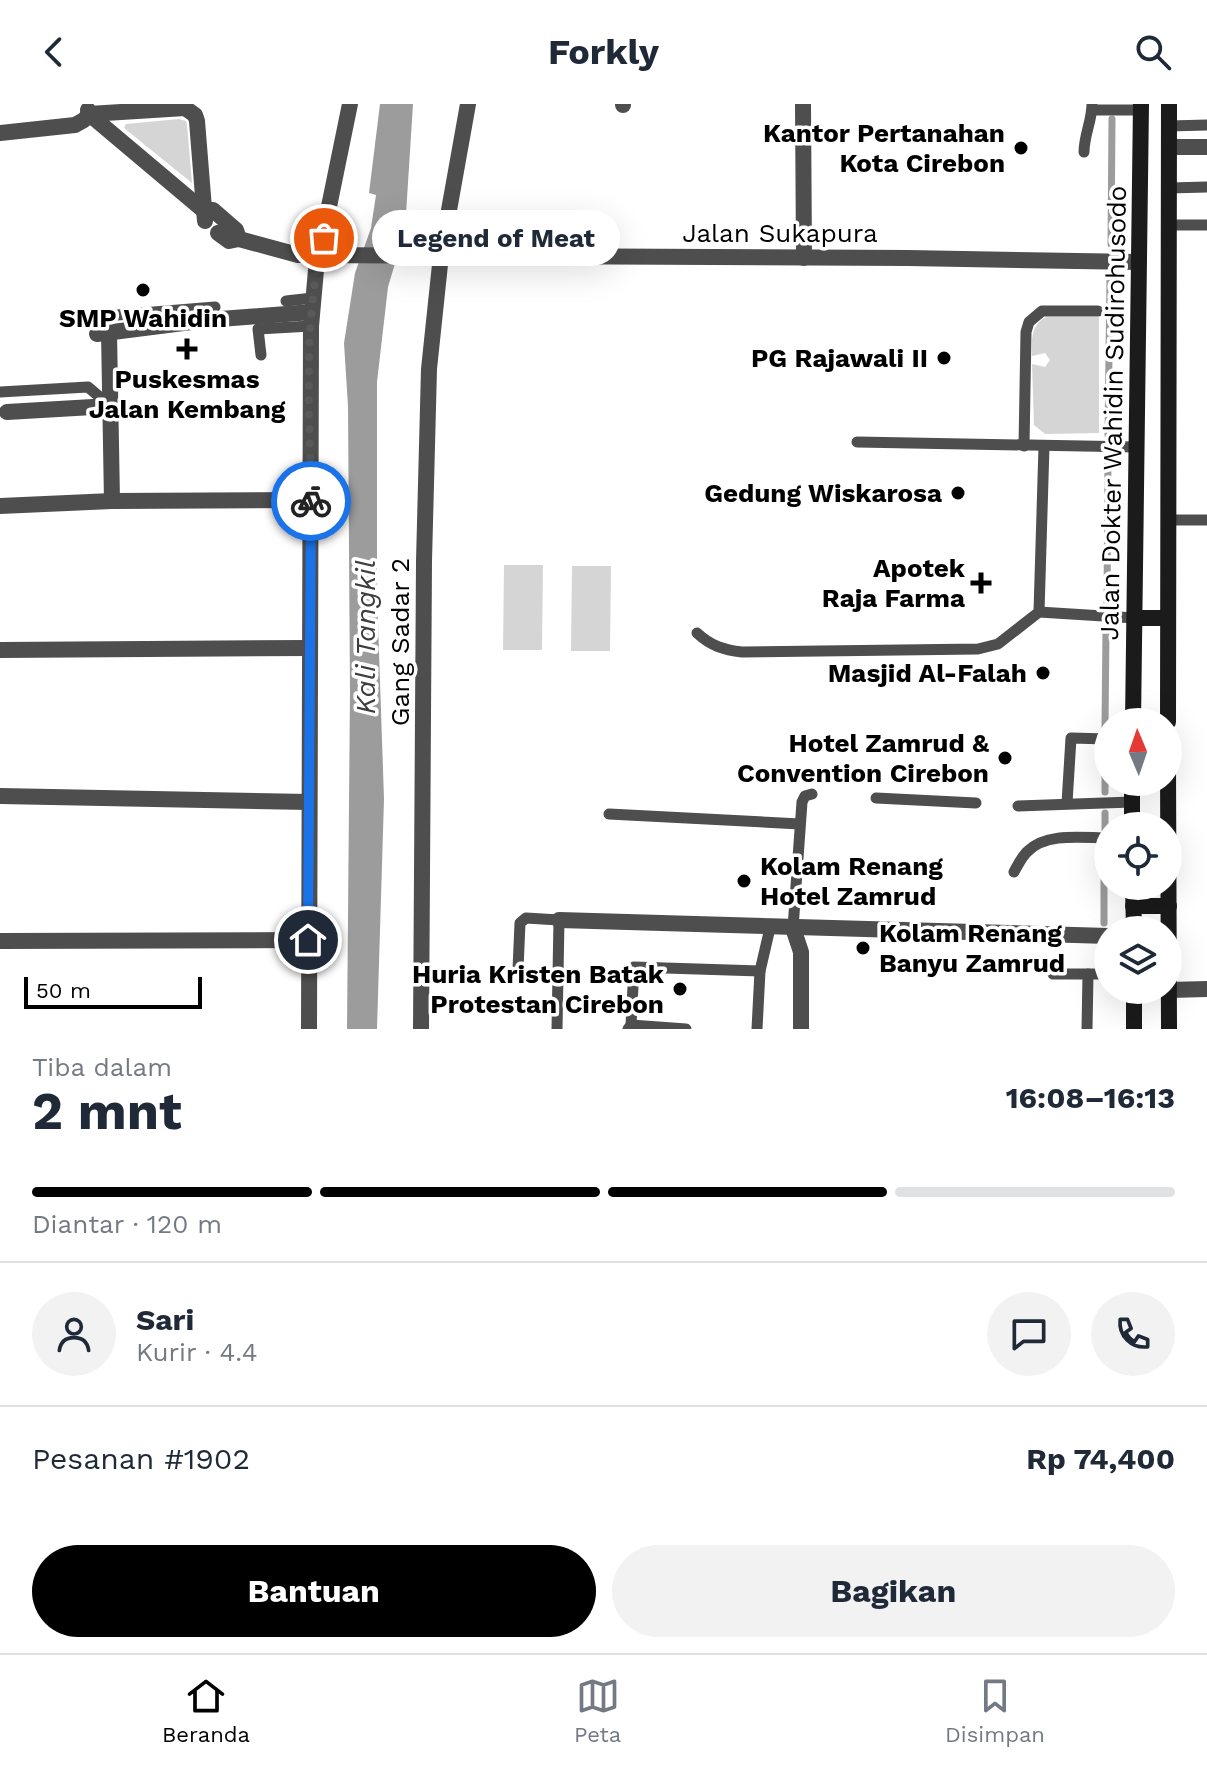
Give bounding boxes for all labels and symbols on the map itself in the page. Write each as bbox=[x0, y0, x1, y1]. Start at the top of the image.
place label: Kantor Pertanahan Kota Cirebon bbox=[763, 118, 1005, 178]
marker: Kantor Pertanahan Kota Cirebon bbox=[1012, 139, 1030, 157]
street label: Jalan Dokter Wahidin Sudirohusodo bbox=[1094, 185, 1132, 641]
pin bbox=[290, 204, 358, 272]
callout: Legend of Meat bbox=[372, 210, 620, 266]
street label: Jalan Sukapura bbox=[682, 218, 878, 248]
marker: SMP Wahidin bbox=[134, 281, 152, 299]
place label: SMP Wahidin bbox=[59, 303, 227, 333]
marker: Puskesmas Jalan Kembang bbox=[176, 338, 198, 360]
place label: PG Rajawali II bbox=[751, 343, 928, 373]
marker: PG Rajawali II bbox=[935, 349, 953, 367]
place label: Puskesmas Jalan Kembang bbox=[89, 364, 286, 424]
courier bbox=[271, 461, 351, 541]
place label: Gedung Wiskarosa bbox=[704, 478, 942, 508]
marker: Gedung Wiskarosa bbox=[949, 484, 967, 502]
place label: Apotek Raja Farma bbox=[822, 553, 966, 613]
street label: Gang Sadar 2 bbox=[385, 558, 415, 726]
water label: Kali Tangkil bbox=[349, 560, 382, 714]
marker: Apotek Raja Farma bbox=[972, 574, 990, 592]
place label: Masjid Al-Falah bbox=[828, 658, 1027, 688]
marker: Masjid Al-Falah bbox=[1034, 664, 1052, 682]
north arrow bbox=[1094, 708, 1182, 796]
place label: Hotel Zamrud & Convention Cirebon bbox=[737, 728, 989, 788]
marker: Hotel Zamrud & Convention Cirebon bbox=[996, 749, 1014, 767]
place label: Kolam Renang Hotel Zamrud bbox=[760, 851, 943, 911]
marker: Kolam Renang Hotel Zamrud bbox=[735, 872, 753, 890]
pin bbox=[274, 906, 342, 974]
place label: Kolam Renang Banyu Zamrud bbox=[879, 918, 1065, 978]
marker: Kolam Renang Banyu Zamrud bbox=[854, 939, 872, 957]
place label: Huria Kristen Batak Protestan Cirebon bbox=[412, 959, 665, 1019]
scale bar bbox=[24, 973, 202, 1009]
marker: Huria Kristen Batak Protestan Cirebon bbox=[671, 980, 689, 998]

